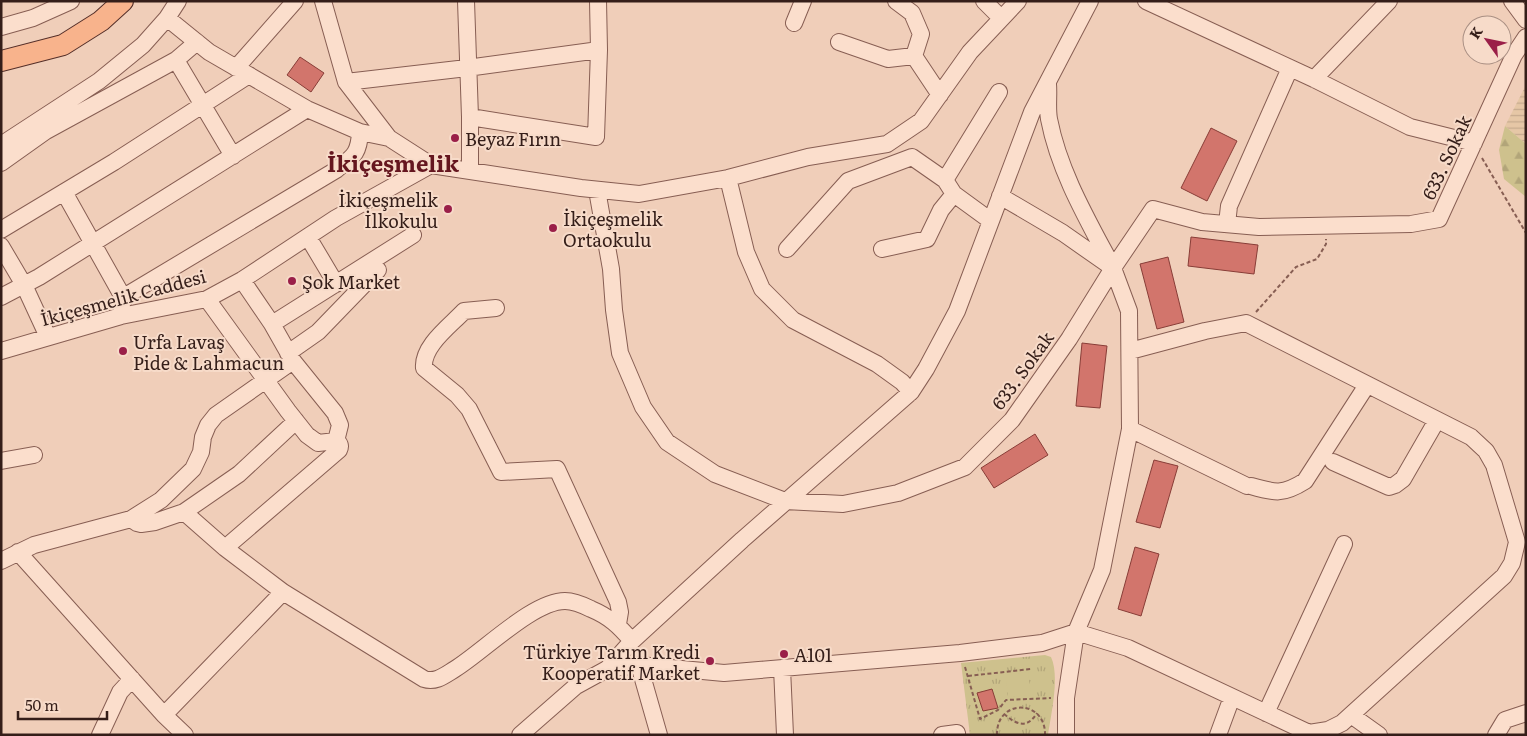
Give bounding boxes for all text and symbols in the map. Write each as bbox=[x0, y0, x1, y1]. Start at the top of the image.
north arrow bbox=[1462, 15, 1512, 65]
text: K bbox=[1464, 22, 1487, 42]
street label: 633. Sokak bbox=[1415, 109, 1478, 204]
place label: Beyaz Fırın bbox=[465, 125, 561, 152]
marker: Beyaz Fırın bbox=[449, 132, 461, 144]
district label: İkiçeşmelik bbox=[327, 146, 459, 179]
place label: İkiçeşmelik İlkokulu bbox=[338, 186, 439, 234]
marker: İkiçeşmelik İlkokulu bbox=[442, 203, 454, 215]
place label: İkiçeşmelik Ortaokulu bbox=[563, 205, 664, 253]
marker: İkiçeşmelik Ortaokulu bbox=[547, 222, 559, 234]
street label: İkiçeşmelik Caddesi bbox=[37, 262, 209, 332]
place label: Şok Market bbox=[302, 268, 401, 295]
marker: Şok Market bbox=[286, 275, 298, 287]
street label: 633. Sokak bbox=[984, 324, 1060, 415]
place label: Urfa Lavaş Pide & Lahmacun bbox=[133, 328, 284, 376]
marker: Urfa Lavaş Pide & Lahmacun bbox=[117, 345, 129, 357]
place label: Türkiye Tarım Kredi Kooperatif Market bbox=[523, 638, 701, 686]
place label: A101 bbox=[794, 641, 832, 668]
marker: A101 bbox=[778, 648, 790, 660]
marker: Türkiye Tarım Kredi Kooperatif Market bbox=[704, 655, 716, 667]
scale bar bbox=[18, 688, 106, 720]
text: 50 m bbox=[25, 693, 59, 716]

